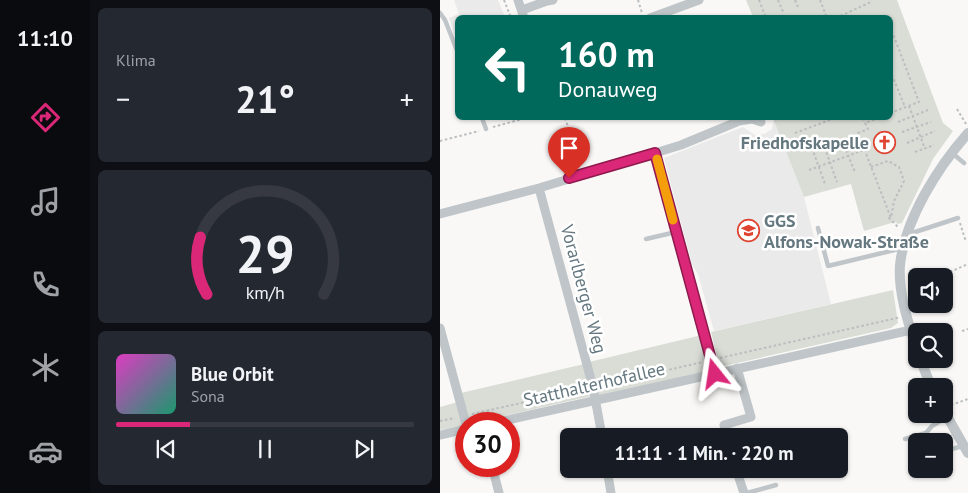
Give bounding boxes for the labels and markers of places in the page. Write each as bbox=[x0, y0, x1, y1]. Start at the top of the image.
pin bbox=[548, 127, 590, 178]
church icon: Friedhofskapelle bbox=[873, 130, 897, 154]
place label: Friedhofskapelle bbox=[741, 131, 869, 154]
place label: GGS Alfons-Nowak-Straße bbox=[764, 209, 929, 253]
school or university icon: GGS Alfons-Nowak-Straße bbox=[736, 218, 760, 242]

